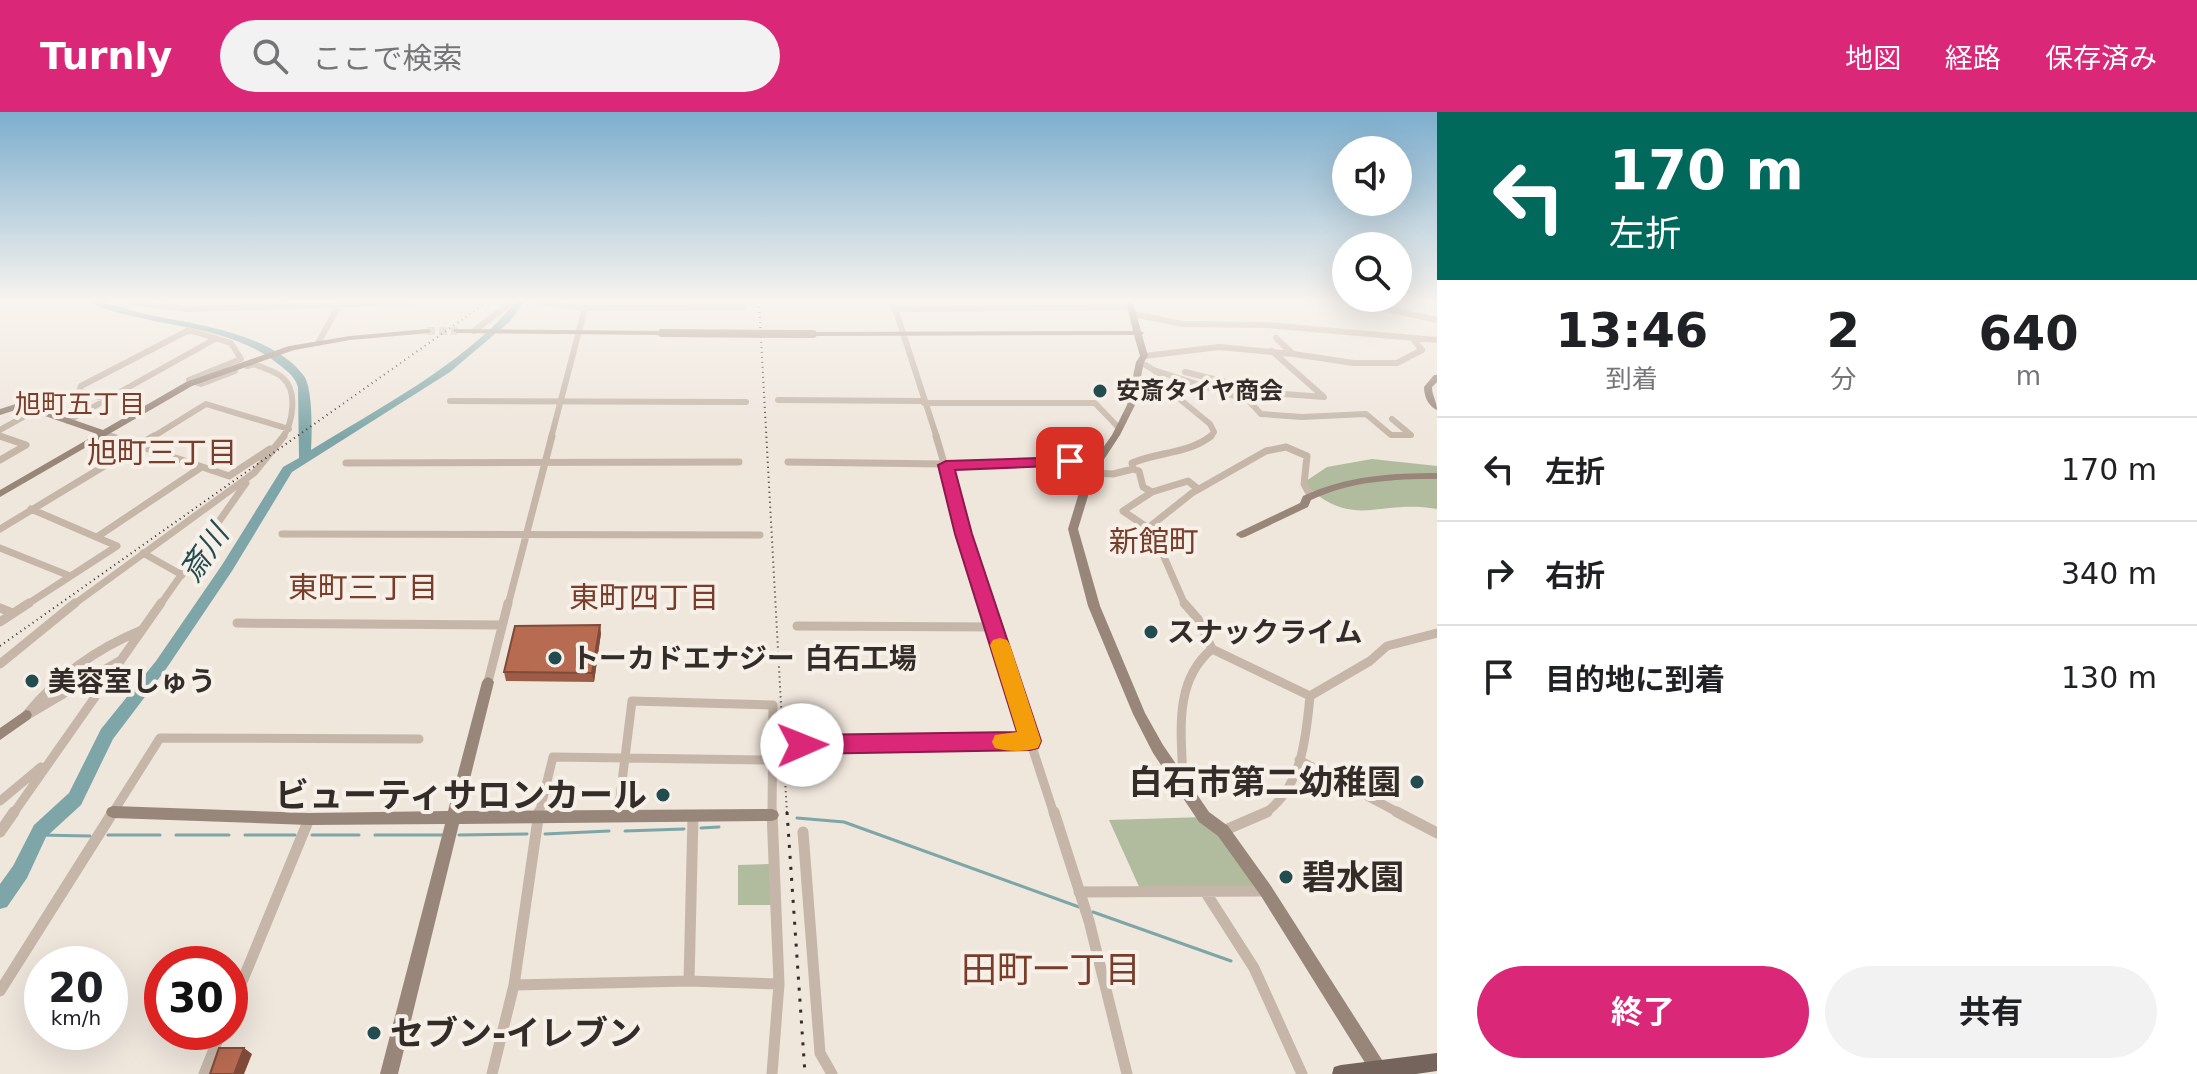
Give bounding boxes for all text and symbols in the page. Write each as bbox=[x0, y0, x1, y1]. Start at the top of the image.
search box bbox=[220, 20, 780, 92]
text: Turnly bbox=[40, 34, 172, 78]
icon: search bbox=[248, 34, 292, 78]
text: ここで検索 bbox=[312, 41, 462, 76]
text: 地図 bbox=[1845, 42, 1901, 75]
text: 経路 bbox=[1945, 42, 2001, 75]
text: 保存済み bbox=[2045, 42, 2157, 75]
map controls bbox=[1332, 136, 1412, 312]
button: sound bbox=[1332, 136, 1412, 216]
text: 170 m bbox=[1609, 137, 1804, 202]
icon: left bbox=[1477, 144, 1581, 248]
text: 左折 bbox=[1609, 213, 1681, 254]
button: search bbox=[1332, 232, 1412, 312]
text: 13:46 bbox=[1555, 302, 1708, 358]
text: 2 bbox=[1827, 302, 1860, 358]
text: 640 bbox=[1978, 305, 2079, 361]
text: m bbox=[2016, 361, 2041, 391]
text: 到着 bbox=[1606, 364, 1658, 394]
text: 分 bbox=[1830, 364, 1856, 394]
place label: 安斎タイヤ商会 bbox=[1116, 377, 1283, 405]
marker: 安斎タイヤ商会 bbox=[1091, 382, 1109, 400]
district label: 旭町五丁目 bbox=[15, 389, 145, 419]
pin bbox=[1036, 427, 1104, 495]
district label: 旭町三丁目 bbox=[87, 435, 237, 470]
icon: arrive bbox=[1048, 439, 1092, 483]
icon: left bbox=[1477, 447, 1521, 491]
text: 170 m bbox=[2061, 452, 2157, 487]
text: 左折 bbox=[1545, 454, 1605, 489]
water label: 斎川 bbox=[173, 516, 237, 588]
district label: 新館町 bbox=[1109, 524, 1199, 559]
icon: right bbox=[1477, 551, 1521, 595]
text: 340 m bbox=[2061, 556, 2157, 591]
text: 右折 bbox=[1545, 558, 1605, 593]
district label: 東町三丁目 bbox=[288, 570, 438, 605]
district label: 東町四丁目 bbox=[569, 580, 719, 615]
place label: スナックライム bbox=[1167, 616, 1362, 649]
marker: スナックライム bbox=[1142, 623, 1160, 641]
place label: トーカドエナジー 白石工場 bbox=[571, 642, 917, 675]
marker: トーカドエナジー 白石工場 bbox=[546, 649, 564, 667]
icon: arrive bbox=[1477, 655, 1521, 699]
text: 130 m bbox=[2061, 660, 2157, 695]
text: 目的地に到着 bbox=[1545, 662, 1725, 697]
place label: 美容室しゅう bbox=[48, 665, 216, 698]
marker: 美容室しゅう bbox=[23, 672, 41, 690]
position arrow bbox=[760, 703, 844, 787]
place label: 白石市第二幼稚園 bbox=[1129, 762, 1401, 802]
marker: 白石市第二幼稚園 bbox=[1408, 773, 1426, 791]
place label: ビューティサロンカール bbox=[275, 775, 647, 815]
marker: ビューティサロンカール bbox=[654, 786, 672, 804]
place label: 碧水園 bbox=[1302, 857, 1404, 897]
marker: 碧水園 bbox=[1277, 868, 1295, 886]
speed limit sign: 30 bbox=[144, 946, 248, 1050]
district label: 田町一丁目 bbox=[961, 949, 1141, 990]
text: 20 bbox=[48, 965, 104, 1011]
button: 終了 bbox=[1477, 966, 1809, 1058]
button: 共有 bbox=[1825, 966, 2157, 1058]
text: km/h bbox=[51, 1006, 101, 1030]
place label: セブン-イレブン bbox=[390, 1013, 642, 1053]
marker: セブン-イレブン bbox=[365, 1024, 383, 1042]

